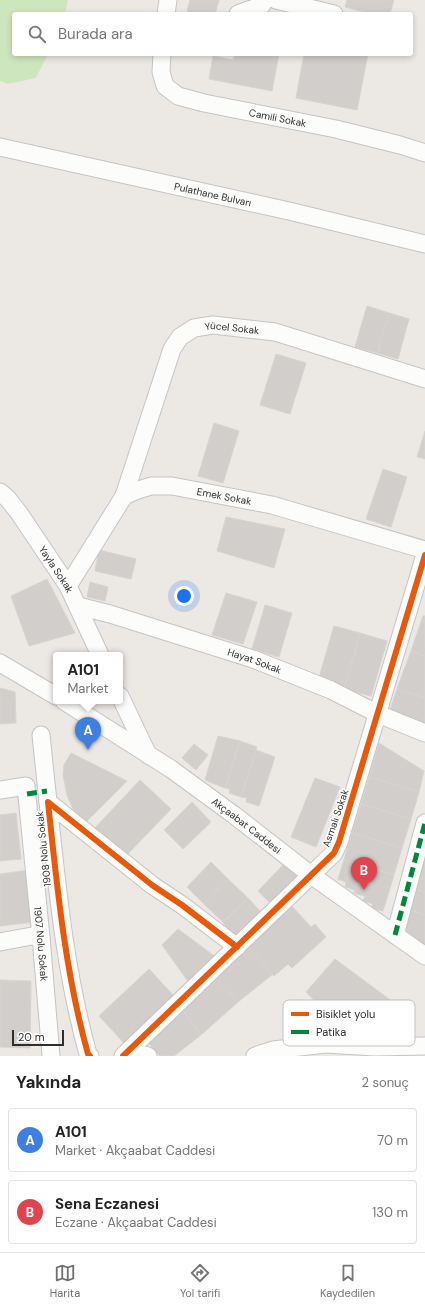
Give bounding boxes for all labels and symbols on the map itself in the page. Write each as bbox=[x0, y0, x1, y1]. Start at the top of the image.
street label: Camili Sokak bbox=[248, 106, 307, 130]
street label: Pulathane Bulvarı bbox=[173, 180, 253, 209]
street label: Yücel Sokak bbox=[204, 319, 260, 337]
street label: Emek Sokak bbox=[196, 485, 252, 508]
street label: Yayla Sokak bbox=[36, 544, 76, 595]
your location bbox=[174, 586, 194, 606]
street label: Hayat Sokak bbox=[226, 645, 283, 677]
pin: A bbox=[75, 717, 101, 750]
street label: Asmalı Sokak bbox=[320, 788, 351, 849]
street label: Akçaabat Caddesi bbox=[209, 795, 284, 856]
street label: 1908 Nolu Sokak bbox=[33, 811, 54, 887]
pin: B bbox=[351, 857, 377, 890]
street label: 1907 Nolu Sokak bbox=[31, 906, 51, 982]
legend bbox=[283, 1000, 415, 1046]
text: Bisiklet yolu bbox=[316, 1007, 375, 1021]
text: Patika bbox=[316, 1025, 346, 1039]
scale bar bbox=[12, 1028, 64, 1047]

